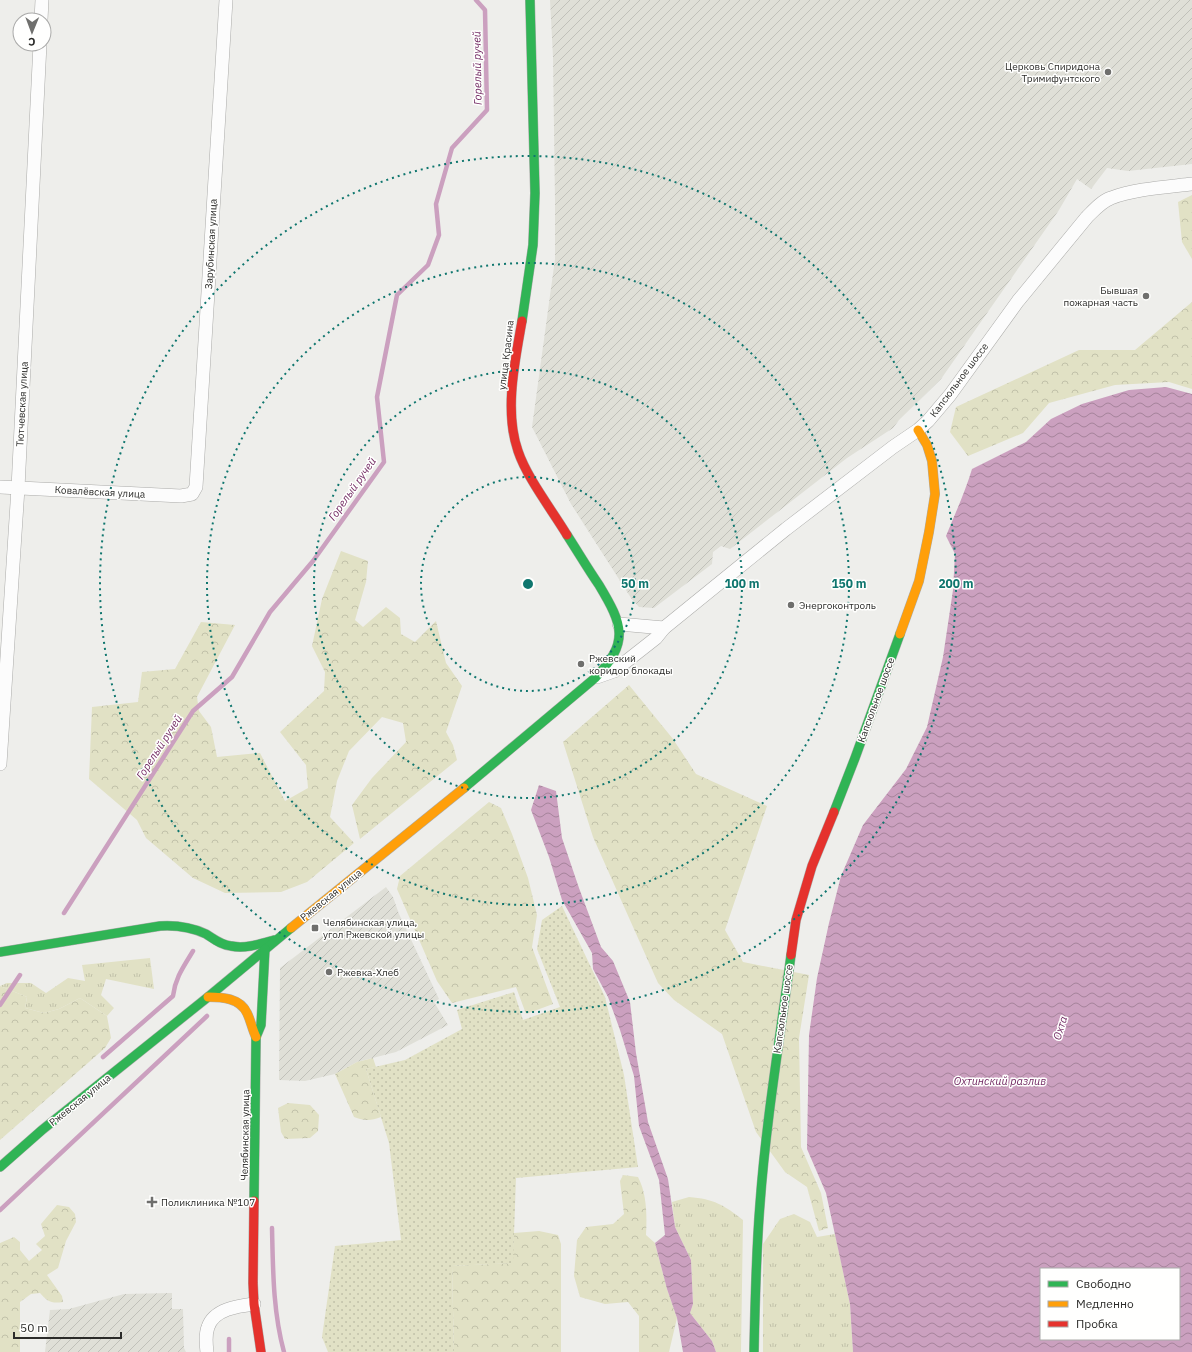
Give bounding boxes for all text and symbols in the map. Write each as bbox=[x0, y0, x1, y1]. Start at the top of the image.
north arrow bbox=[12, 12, 52, 52]
water label: Горелый ручей bbox=[469, 31, 485, 105]
text: С bbox=[28, 35, 36, 49]
place label: Церковь Спиридона Тримифунтского bbox=[1005, 60, 1101, 85]
marker: Церковь Спиридона Тримифунтского bbox=[1103, 67, 1113, 77]
street label: Зарубинская улица bbox=[202, 198, 220, 290]
place label: Бывшая пожарная часть bbox=[1063, 284, 1138, 309]
marker: Бывшая пожарная часть bbox=[1141, 291, 1151, 301]
street label: улица Красина bbox=[495, 319, 517, 391]
street label: Капсюльное шоссе bbox=[927, 340, 991, 420]
street label: Тютчевская улица bbox=[13, 360, 31, 447]
water label: Горелый ручей bbox=[325, 455, 379, 523]
street label: Ковалёвская улица bbox=[54, 483, 146, 501]
text: 50 m bbox=[621, 576, 649, 591]
text: 100 m bbox=[724, 576, 760, 591]
text: 150 m bbox=[831, 576, 867, 591]
text: 200 m bbox=[938, 576, 974, 591]
centre of rings bbox=[521, 577, 535, 591]
place label: Энергоконтроль bbox=[799, 599, 876, 612]
marker: Энергоконтроль bbox=[786, 600, 796, 610]
place label: Ржевский коридор блокады bbox=[589, 652, 672, 677]
street label: Капсюльное шоссе bbox=[855, 655, 898, 744]
marker: Ржевский коридор блокады bbox=[576, 659, 586, 669]
water label: Горелый ручей bbox=[133, 712, 185, 782]
street label: Ржевская улица bbox=[297, 866, 365, 924]
place label: Челябинская улица, угол Ржевской улицы bbox=[323, 916, 424, 941]
marker: Челябинская улица, угол Ржевской улицы bbox=[310, 923, 320, 933]
street label: Капсюльное шоссе bbox=[770, 963, 796, 1054]
place label: Ржевка-Хлеб bbox=[337, 966, 399, 979]
marker: Ржевка-Хлеб bbox=[324, 967, 334, 977]
water label: Охта bbox=[1050, 1014, 1070, 1042]
street label: Ржевская улица bbox=[46, 1071, 114, 1129]
water label: Охтинский разлив bbox=[954, 1074, 1046, 1088]
street label: Челябинская улица bbox=[238, 1088, 252, 1181]
marker: Поликлиника №107 bbox=[146, 1196, 158, 1208]
place label: Поликлиника №107 bbox=[161, 1196, 255, 1209]
legend bbox=[1040, 1268, 1180, 1340]
text: Свободно bbox=[1076, 1276, 1132, 1291]
text: Медленно bbox=[1076, 1296, 1134, 1311]
scale bar bbox=[14, 1314, 121, 1340]
text: Пробка bbox=[1076, 1316, 1118, 1331]
text: 50 m bbox=[20, 1320, 48, 1335]

